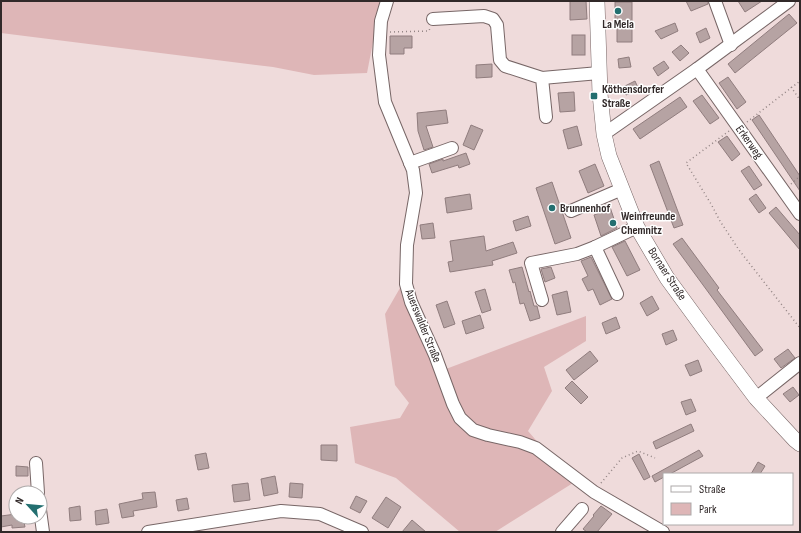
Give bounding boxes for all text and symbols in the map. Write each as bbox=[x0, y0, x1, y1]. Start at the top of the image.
marker: La Mela bbox=[613, 6, 623, 16]
place label: La Mela bbox=[602, 17, 634, 32]
place label: Köthensdorfer Straße bbox=[602, 82, 664, 111]
marker: Köthensdorfer Straße bbox=[589, 91, 599, 101]
street label: Erkerweg bbox=[732, 122, 766, 162]
place label: Brunnenhof bbox=[560, 201, 610, 216]
marker: Brunnenhof bbox=[547, 203, 557, 213]
place label: Weinfreunde Chemnitz bbox=[621, 209, 675, 238]
marker: Weinfreunde Chemnitz bbox=[608, 218, 618, 228]
street label: Bornaer Straße bbox=[644, 245, 690, 303]
street label: Auerswalder Straße bbox=[401, 286, 445, 365]
legend bbox=[663, 473, 793, 525]
text: Straße bbox=[699, 482, 726, 497]
north arrow bbox=[8, 485, 48, 525]
text: N bbox=[12, 495, 27, 506]
text: Park bbox=[699, 502, 717, 517]

